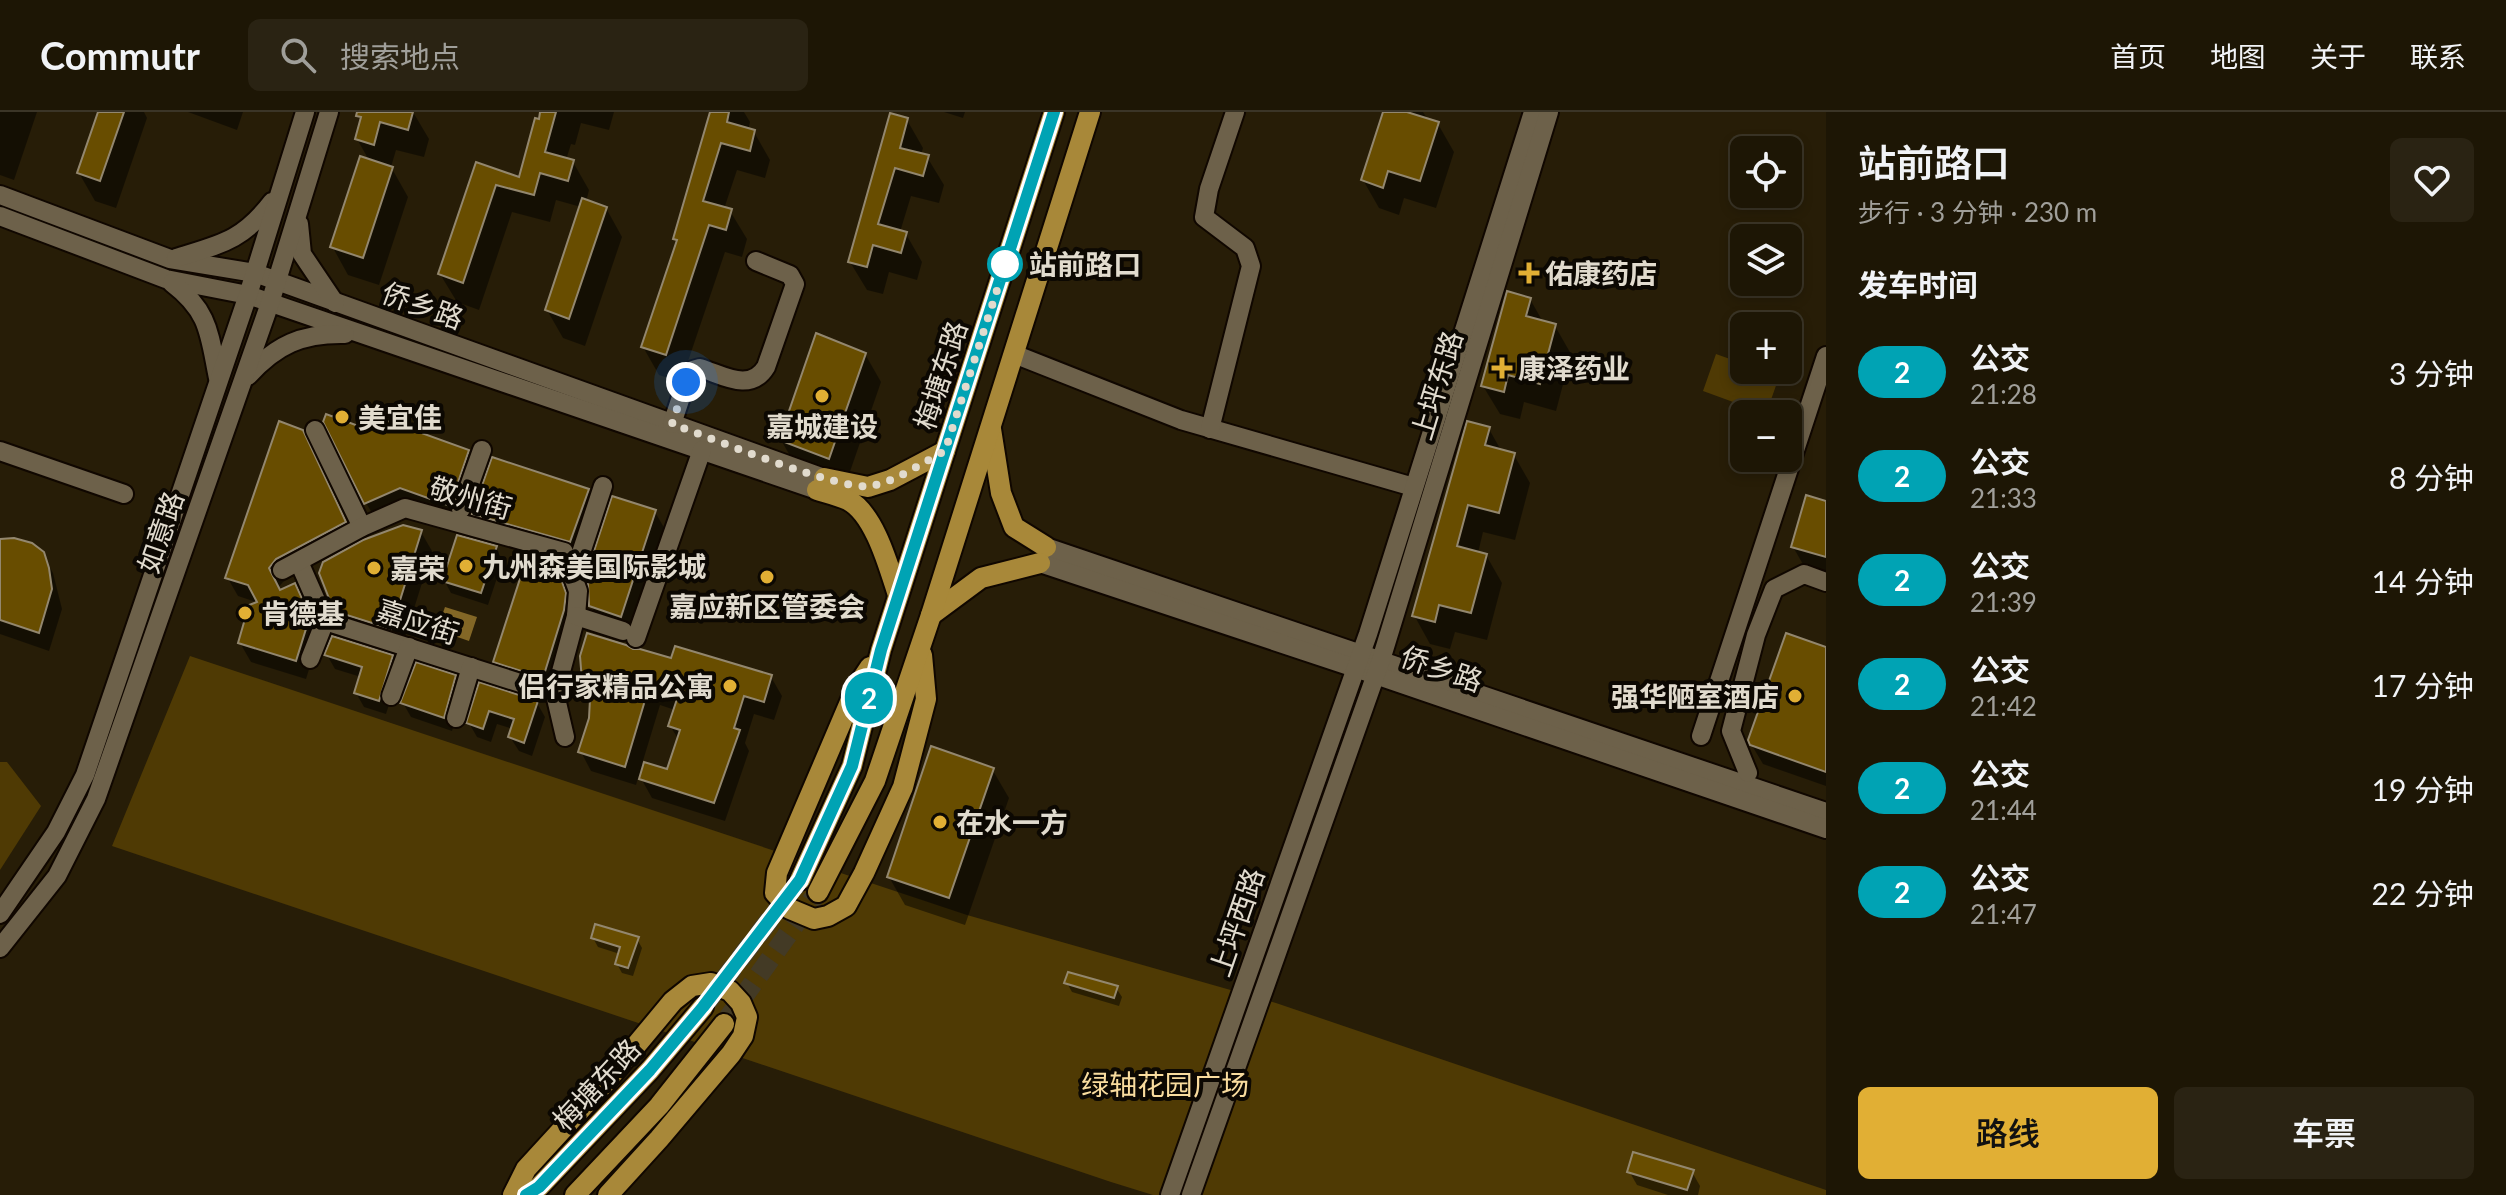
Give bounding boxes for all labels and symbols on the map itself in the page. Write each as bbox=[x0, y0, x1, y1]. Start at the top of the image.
marker: 站前路口 bbox=[988, 247, 1022, 281]
place label: 站前路口 bbox=[1029, 247, 1141, 281]
place label: 佑康药店 bbox=[1545, 256, 1657, 290]
marker: 佑康药店 bbox=[1520, 264, 1538, 282]
street label: 侨乡路 bbox=[378, 275, 468, 335]
street label: 梅塘东路 bbox=[907, 316, 973, 434]
street label: 上坪东路 bbox=[1403, 326, 1469, 444]
place label: 康泽药业 bbox=[1518, 351, 1630, 385]
marker: 康泽药业 bbox=[1493, 359, 1511, 377]
your location bbox=[666, 362, 706, 402]
marker: 嘉城建设 bbox=[813, 387, 831, 405]
place label: 美宜佳 bbox=[358, 400, 442, 434]
marker: 美宜佳 bbox=[333, 408, 351, 426]
place label: 嘉城建设 bbox=[766, 409, 878, 443]
street label: 敬州街 bbox=[426, 469, 516, 525]
street label: 如意路 bbox=[130, 487, 190, 577]
place label: 九州森美国际影城 bbox=[482, 549, 706, 583]
place label: 嘉荣 bbox=[390, 551, 446, 585]
marker: 九州森美国际影城 bbox=[457, 557, 475, 575]
marker: 嘉荣 bbox=[365, 559, 383, 577]
marker: 嘉应新区管委会 bbox=[758, 568, 776, 586]
place label: 嘉应新区管委会 bbox=[669, 589, 865, 623]
street label: 嘉应街 bbox=[373, 592, 463, 650]
place label: 肯德基 bbox=[261, 596, 345, 630]
marker: 肯德基 bbox=[236, 604, 254, 622]
street label: 侨乡路 bbox=[1397, 638, 1487, 698]
place label: 侣行家精品公寓 bbox=[518, 669, 714, 703]
line badge: 2 bbox=[843, 672, 895, 724]
marker: 侣行家精品公寓 bbox=[721, 677, 739, 695]
place label: 强华陋室酒店 bbox=[1611, 679, 1779, 713]
marker: 强华陋室酒店 bbox=[1786, 687, 1804, 705]
place label: 在水一方 bbox=[956, 805, 1068, 839]
marker: 在水一方 bbox=[931, 813, 949, 831]
street label: 上坪西路 bbox=[1202, 864, 1270, 980]
street label: 梅塘东路 bbox=[545, 1031, 647, 1137]
park label: 绿轴花园广场 bbox=[1081, 1067, 1249, 1101]

